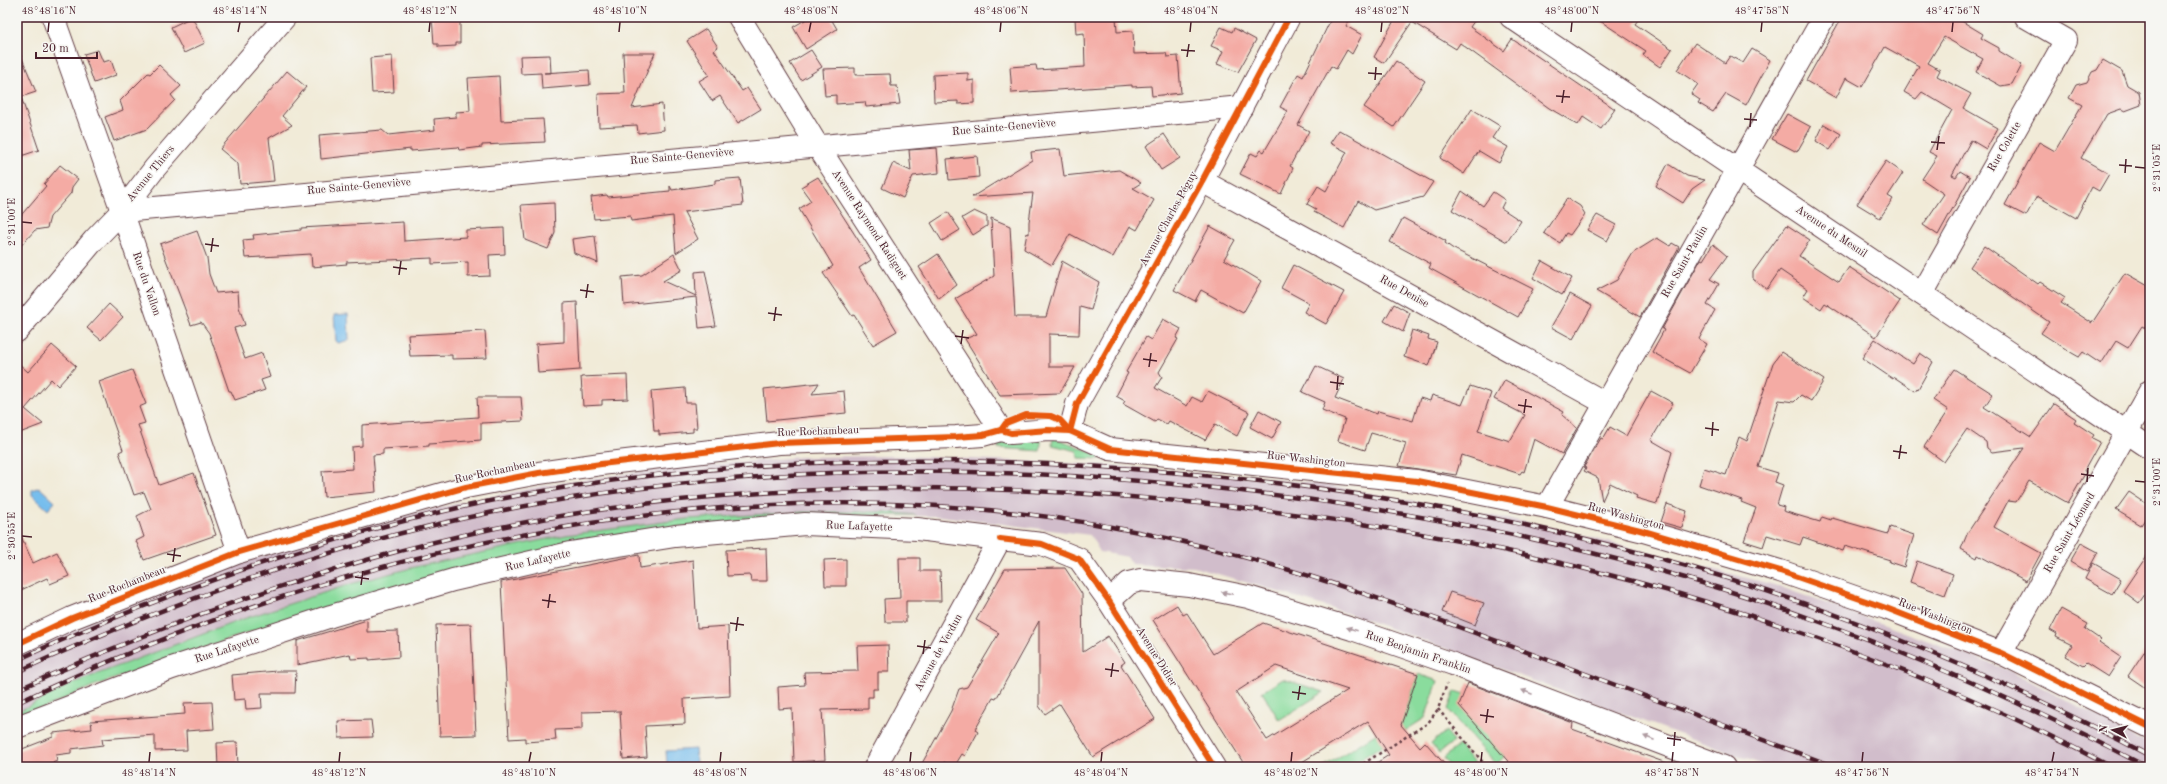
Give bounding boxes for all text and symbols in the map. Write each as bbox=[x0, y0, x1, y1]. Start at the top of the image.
text: 48°48'16"N bbox=[22, 6, 77, 16]
text: 48°48'14"N bbox=[213, 6, 268, 16]
text: 48°48'12"N bbox=[403, 6, 458, 16]
text: 48°48'10"N bbox=[593, 6, 648, 16]
text: 48°48'08"N bbox=[784, 6, 839, 16]
text: 48°48'06"N bbox=[974, 6, 1029, 16]
text: 48°48'04"N bbox=[1164, 6, 1219, 16]
text: 48°48'02"N bbox=[1355, 6, 1410, 16]
text: 48°48'00"N bbox=[1545, 6, 1600, 16]
text: 48°47'58"N bbox=[1735, 6, 1790, 16]
text: 48°47'56"N bbox=[1926, 6, 1981, 16]
scale bar bbox=[36, 34, 97, 60]
text: 20 m bbox=[42, 43, 69, 55]
street label: Rue Sainte-Geneviève bbox=[952, 118, 1056, 138]
street label: Rue Colette bbox=[1986, 120, 2024, 174]
street label: Avenue Thiers bbox=[125, 143, 177, 204]
text: 2°31'05"E bbox=[2152, 144, 2162, 192]
street label: Rue Sainte-Geneviève bbox=[630, 147, 734, 167]
street label: Avenue Raymond Radiguet bbox=[829, 168, 909, 282]
street label: Avenue Charles Péguy bbox=[1138, 169, 1200, 268]
street label: Rue Sainte-Geneviève bbox=[307, 177, 411, 197]
text: 2°31'00"E bbox=[7, 198, 17, 246]
street label: Avenue du Mesnil bbox=[1793, 204, 1869, 260]
street label: Rue Saint-Paulin bbox=[1660, 224, 1710, 300]
street label: Rue du Vallon bbox=[130, 251, 162, 318]
street label: Rue Denise bbox=[1378, 274, 1430, 310]
street label: Rue Rochambeau bbox=[777, 425, 859, 439]
street label: Rue Washington bbox=[1266, 450, 1346, 470]
street label: Rue Rochambeau bbox=[454, 458, 536, 486]
text: 2°31'00"E bbox=[2152, 458, 2162, 506]
street label: Rue Saint-Léonard bbox=[2043, 491, 2098, 575]
street label: Rue Washington bbox=[1586, 501, 1666, 533]
text: 2°30'55"E bbox=[7, 512, 17, 560]
street label: Rue Lafayette bbox=[825, 520, 893, 534]
street label: Rue Lafayette bbox=[504, 548, 572, 574]
street label: Rue Rochambeau bbox=[87, 564, 167, 605]
one-way arrow bbox=[1221, 590, 1233, 596]
street label: Rue Washington bbox=[1896, 597, 1974, 637]
street label: Avenue de Verdun bbox=[913, 612, 965, 693]
street label: Avenue Didier bbox=[1133, 625, 1179, 689]
one-way arrow bbox=[1346, 626, 1358, 632]
street label: Rue Benjamin Franklin bbox=[1364, 630, 1472, 676]
street label: Rue Lafayette bbox=[194, 634, 260, 666]
one-way arrow bbox=[1521, 688, 1533, 694]
north arrow bbox=[2093, 710, 2133, 750]
text: N bbox=[2099, 724, 2111, 734]
one-way arrow bbox=[1642, 734, 1654, 740]
text: 48°48'14"N bbox=[122, 768, 177, 778]
text: 48°48'12"N bbox=[312, 768, 367, 778]
text: 48°48'10"N bbox=[502, 768, 557, 778]
text: 48°48'08"N bbox=[693, 768, 748, 778]
text: 48°48'06"N bbox=[883, 768, 938, 778]
text: 48°48'04"N bbox=[1074, 768, 1129, 778]
text: 48°48'02"N bbox=[1264, 768, 1319, 778]
text: 48°48'00"N bbox=[1454, 768, 1509, 778]
text: 48°47'58"N bbox=[1645, 768, 1700, 778]
text: 48°47'56"N bbox=[1835, 768, 1890, 778]
text: 48°47'54"N bbox=[2025, 768, 2080, 778]

